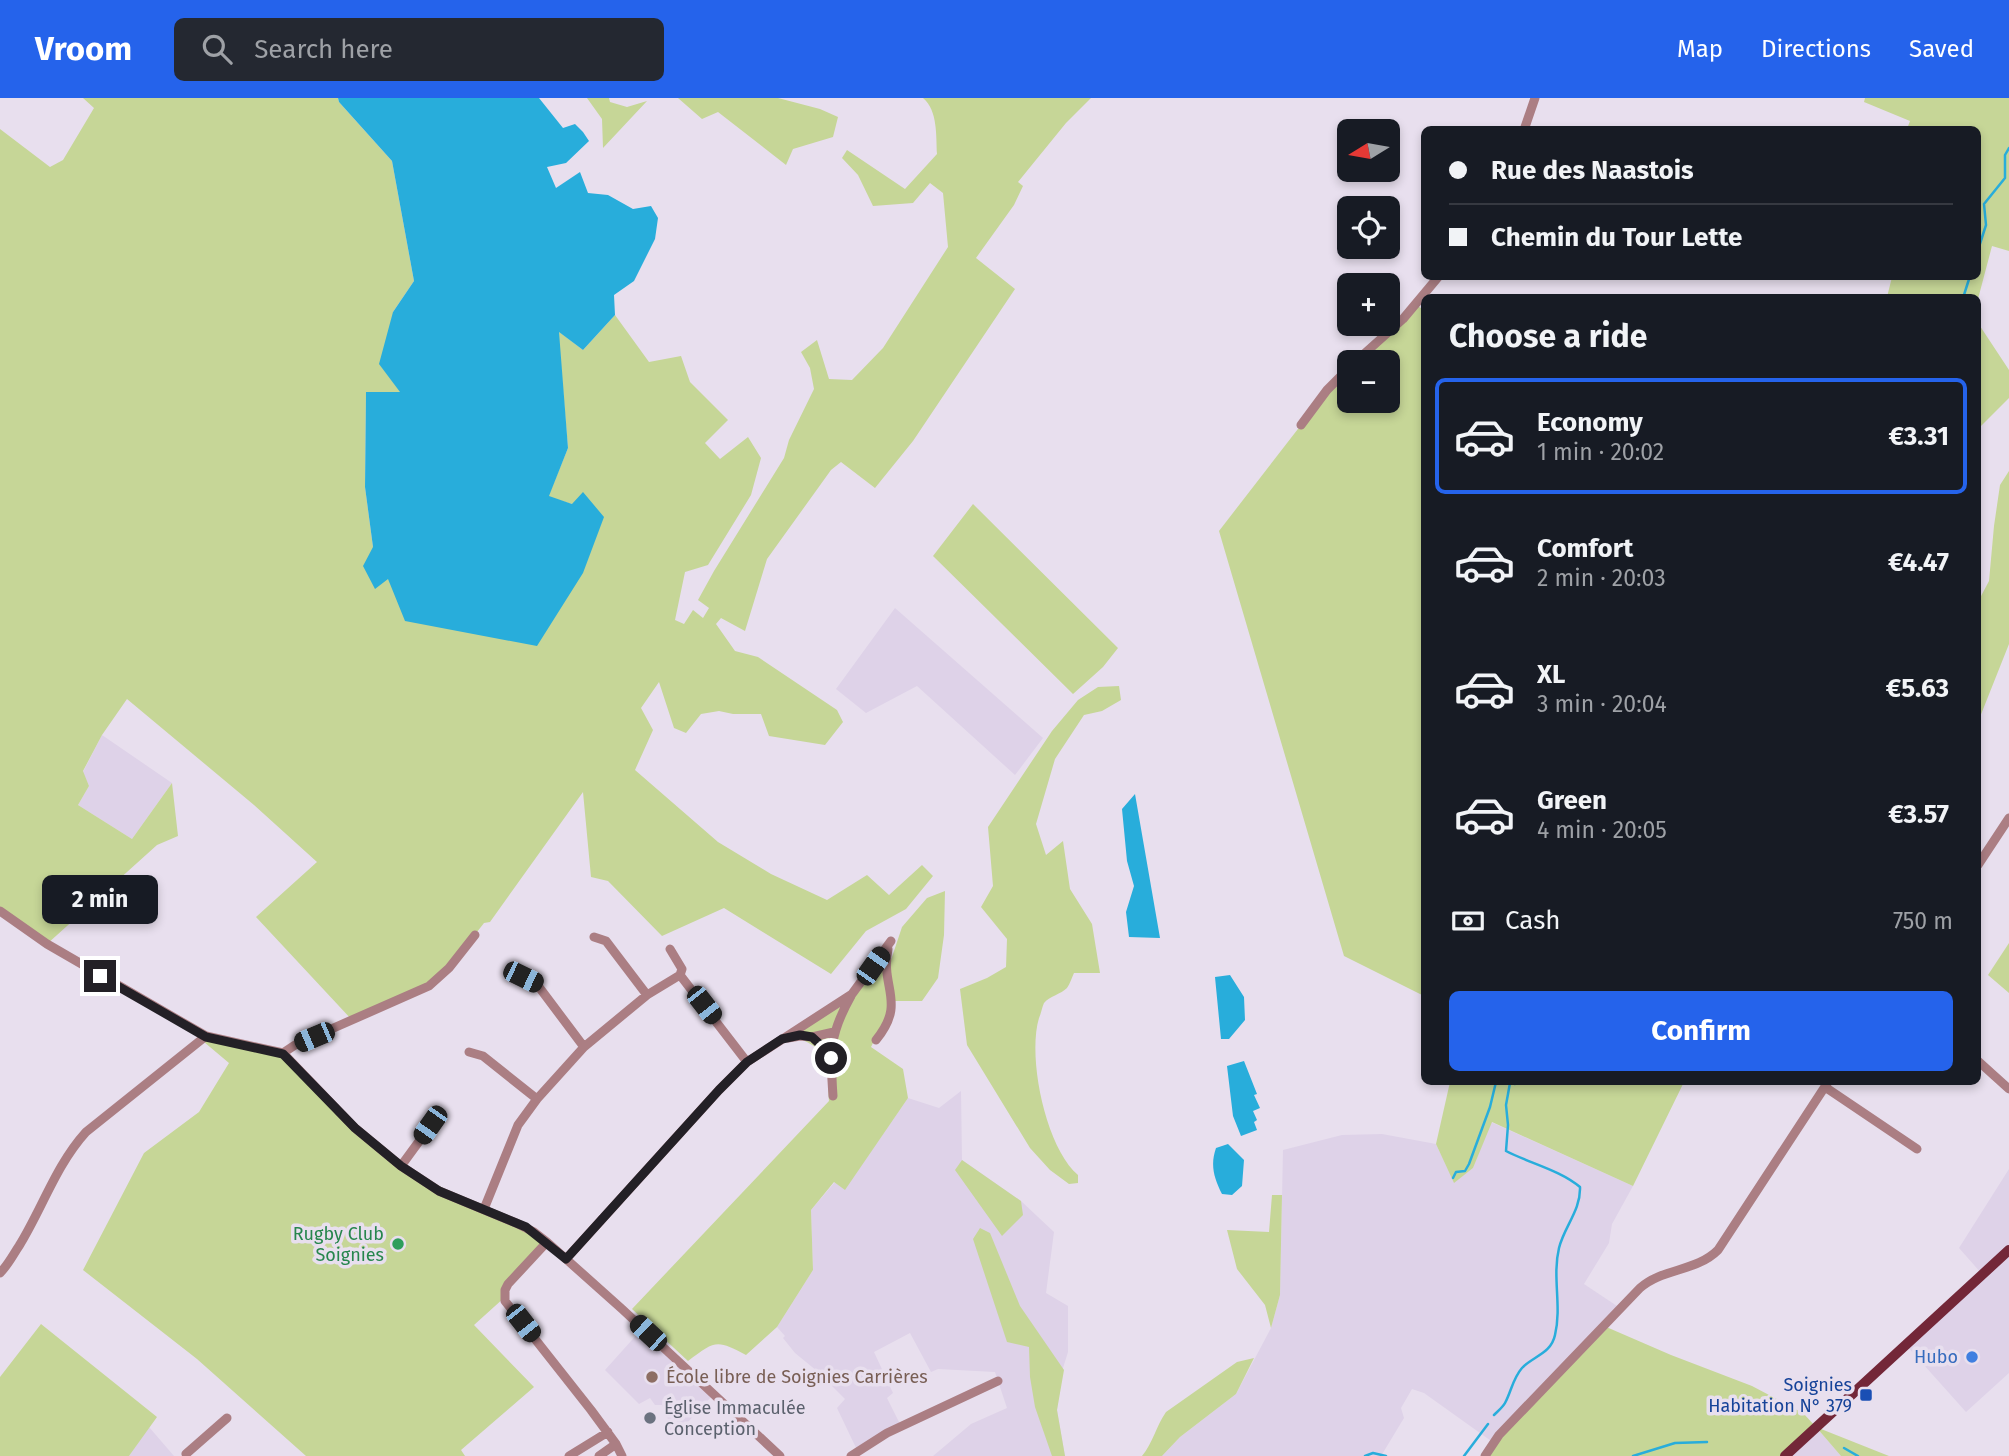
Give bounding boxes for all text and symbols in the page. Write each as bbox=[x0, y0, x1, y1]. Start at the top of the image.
search box bbox=[174, 18, 664, 81]
text: Vroom bbox=[35, 29, 132, 69]
icon: search bbox=[198, 30, 236, 68]
text: Search here bbox=[254, 34, 393, 65]
text: Map bbox=[1677, 35, 1723, 63]
text: Directions bbox=[1761, 35, 1871, 63]
text: Saved bbox=[1909, 35, 1974, 63]
north arrow bbox=[1337, 119, 1400, 182]
map controls bbox=[1337, 119, 1400, 413]
text: Rue des Naastois bbox=[1491, 155, 1694, 186]
button: locate bbox=[1337, 196, 1400, 259]
text: Chemin du Tour Lette bbox=[1491, 222, 1742, 253]
button: + bbox=[1337, 273, 1400, 336]
text: Choose a ride bbox=[1449, 317, 1647, 355]
button: − bbox=[1337, 350, 1400, 413]
icon: car bbox=[1453, 405, 1516, 468]
text: Economy bbox=[1537, 407, 1643, 438]
text: €3.31 bbox=[1888, 421, 1949, 452]
text: 1 min · 20:02 bbox=[1537, 438, 1664, 466]
icon: car bbox=[1453, 531, 1516, 594]
text: Comfort bbox=[1537, 533, 1633, 564]
text: €4.47 bbox=[1888, 547, 1949, 578]
text: 2 min · 20:03 bbox=[1537, 564, 1666, 592]
icon: car bbox=[1453, 657, 1516, 720]
text: XL bbox=[1537, 659, 1565, 690]
text: €5.63 bbox=[1886, 673, 1949, 704]
text: 3 min · 20:04 bbox=[1537, 690, 1667, 718]
icon: car bbox=[1453, 783, 1516, 846]
text: Green bbox=[1537, 785, 1607, 816]
text: €3.57 bbox=[1888, 799, 1949, 830]
text: 4 min · 20:05 bbox=[1537, 816, 1667, 844]
callout: 2 min bbox=[42, 874, 158, 924]
text: 2 min bbox=[72, 885, 128, 913]
icon: cash bbox=[1449, 902, 1487, 940]
text: Cash bbox=[1505, 905, 1561, 936]
text: 750 m bbox=[1893, 907, 1953, 935]
car bbox=[853, 943, 894, 989]
car bbox=[500, 958, 547, 996]
route end bbox=[84, 960, 116, 992]
car bbox=[683, 982, 726, 1028]
button: Confirm bbox=[1449, 991, 1953, 1071]
car bbox=[291, 1019, 338, 1055]
route start bbox=[815, 1042, 847, 1074]
car bbox=[410, 1102, 451, 1148]
place label: Rugby Club Soignies bbox=[293, 1223, 384, 1266]
marker: Rugby Club Soignies bbox=[390, 1236, 406, 1252]
car bbox=[502, 1300, 545, 1346]
car bbox=[626, 1311, 671, 1355]
place label: Hubo bbox=[1914, 1346, 1958, 1368]
marker: Hubo bbox=[1964, 1349, 1980, 1365]
place label: École libre de Soignies Carrières bbox=[666, 1365, 928, 1388]
marker: École libre de Soignies Carrières bbox=[644, 1369, 660, 1385]
place label: Soignies Habitation N° 379 bbox=[1708, 1374, 1852, 1417]
marker: Soignies Habitation N° 379 bbox=[1858, 1387, 1874, 1403]
place label: Église Immaculée Conception bbox=[664, 1396, 806, 1440]
marker: Église Immaculée Conception bbox=[642, 1410, 658, 1426]

